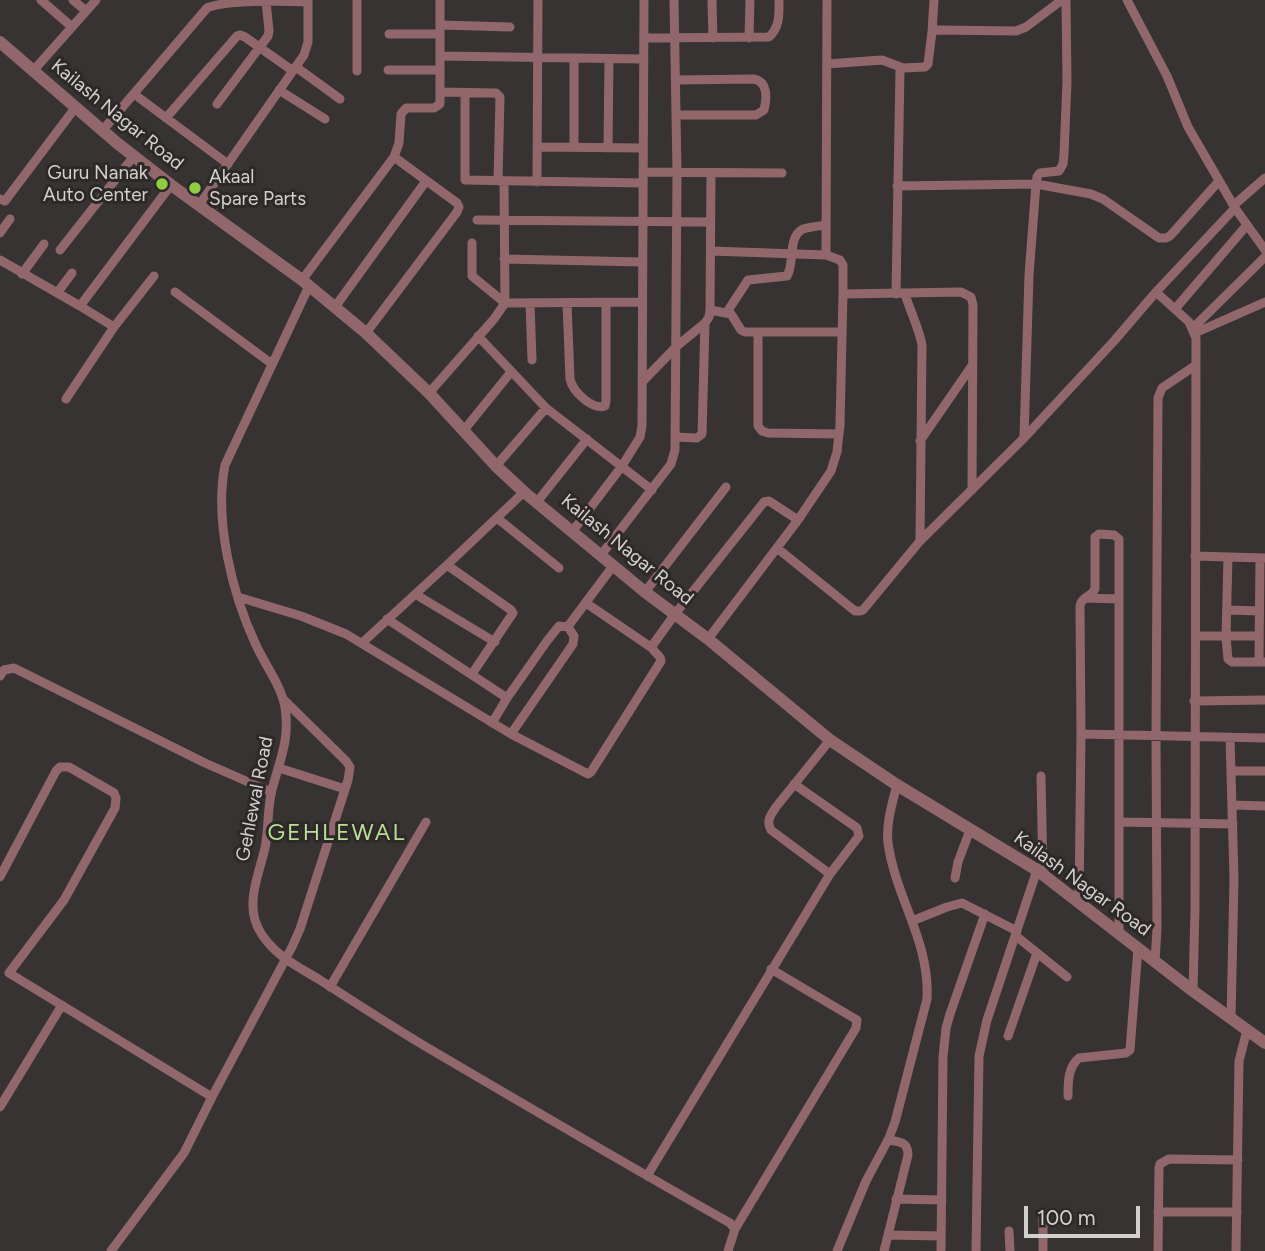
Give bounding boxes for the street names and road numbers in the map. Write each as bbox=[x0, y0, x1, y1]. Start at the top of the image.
street label: Kailash Nagar Road bbox=[46, 55, 188, 175]
street label: Kailash Nagar Road bbox=[556, 490, 698, 610]
street label: Gehlewal Road bbox=[232, 735, 278, 863]
street label: Kailash Nagar Road bbox=[1009, 827, 1155, 941]

